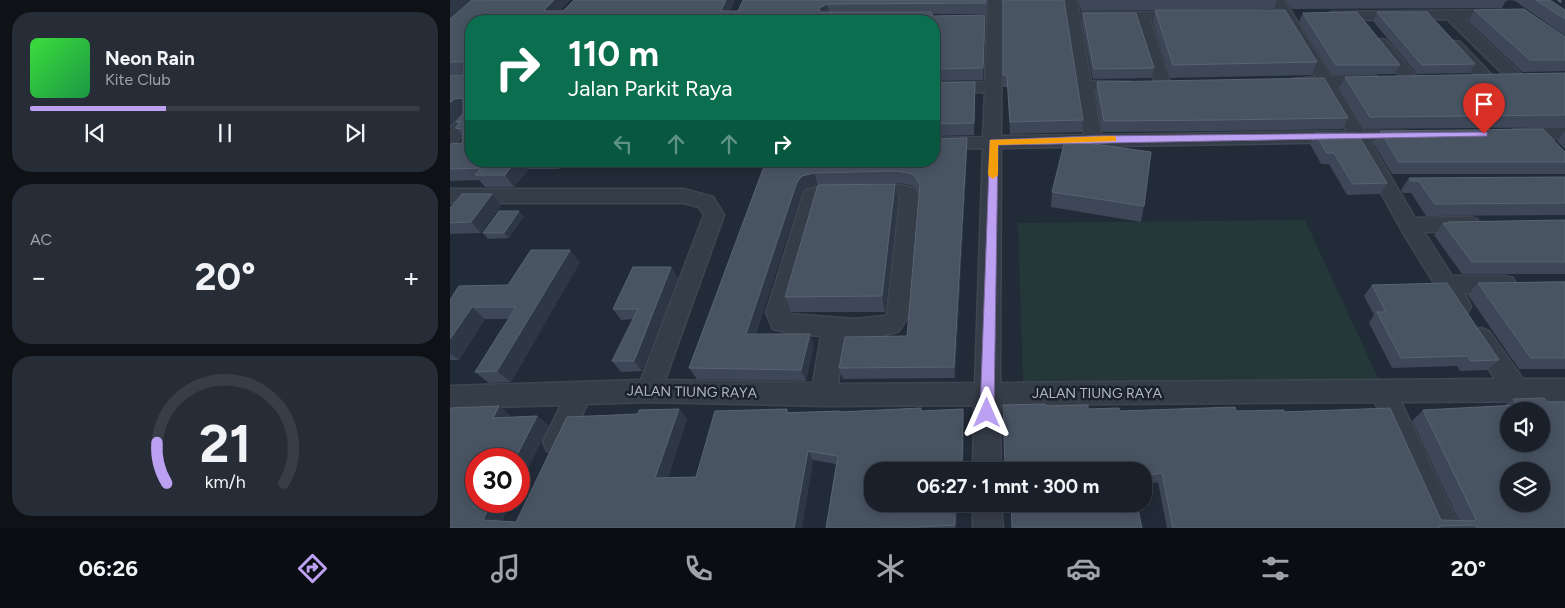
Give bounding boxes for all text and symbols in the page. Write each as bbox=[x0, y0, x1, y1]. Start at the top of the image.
text: 110 m bbox=[568, 33, 659, 75]
icon: right bbox=[485, 35, 550, 100]
text: Neon Rain bbox=[105, 47, 195, 70]
text: Kite Club bbox=[105, 70, 171, 89]
text: Jalan Parkit Raya bbox=[568, 75, 732, 102]
pin bbox=[1463, 83, 1505, 134]
icon: arrive bbox=[1470, 90, 1498, 118]
icon: previous bbox=[81, 119, 109, 147]
icon: pause bbox=[211, 119, 239, 147]
icon: next bbox=[341, 119, 369, 147]
icon: left bbox=[609, 130, 637, 158]
icon: ahead bbox=[662, 130, 690, 158]
icon: ahead bbox=[715, 130, 743, 158]
icon: right bbox=[768, 130, 796, 158]
text: AC bbox=[30, 230, 52, 249]
text: 20° bbox=[195, 254, 256, 300]
text: − bbox=[30, 260, 47, 294]
text: + bbox=[403, 260, 420, 294]
street label: JALAN TIUNG RAYA bbox=[627, 382, 758, 402]
street label: JALAN TIUNG RAYA bbox=[1032, 385, 1163, 402]
position arrow bbox=[960, 386, 1012, 438]
map controls bbox=[1500, 402, 1550, 512]
button: sound bbox=[1500, 402, 1550, 452]
text: 21 bbox=[199, 413, 251, 475]
speed limit sign: 30 bbox=[465, 448, 530, 513]
button: layers bbox=[1500, 462, 1550, 512]
text: km/h bbox=[205, 471, 245, 492]
text: 06:27 · 1 mnt · 300 m bbox=[917, 475, 1099, 498]
icon: directions bbox=[295, 551, 330, 586]
icon: music bbox=[488, 551, 523, 586]
icon: phone bbox=[681, 551, 716, 586]
icon: climate bbox=[873, 551, 908, 586]
icon: car bbox=[1066, 551, 1101, 586]
icon: filters bbox=[1258, 551, 1293, 586]
text: 06:26 bbox=[79, 555, 138, 582]
text: 20° bbox=[1451, 555, 1486, 582]

